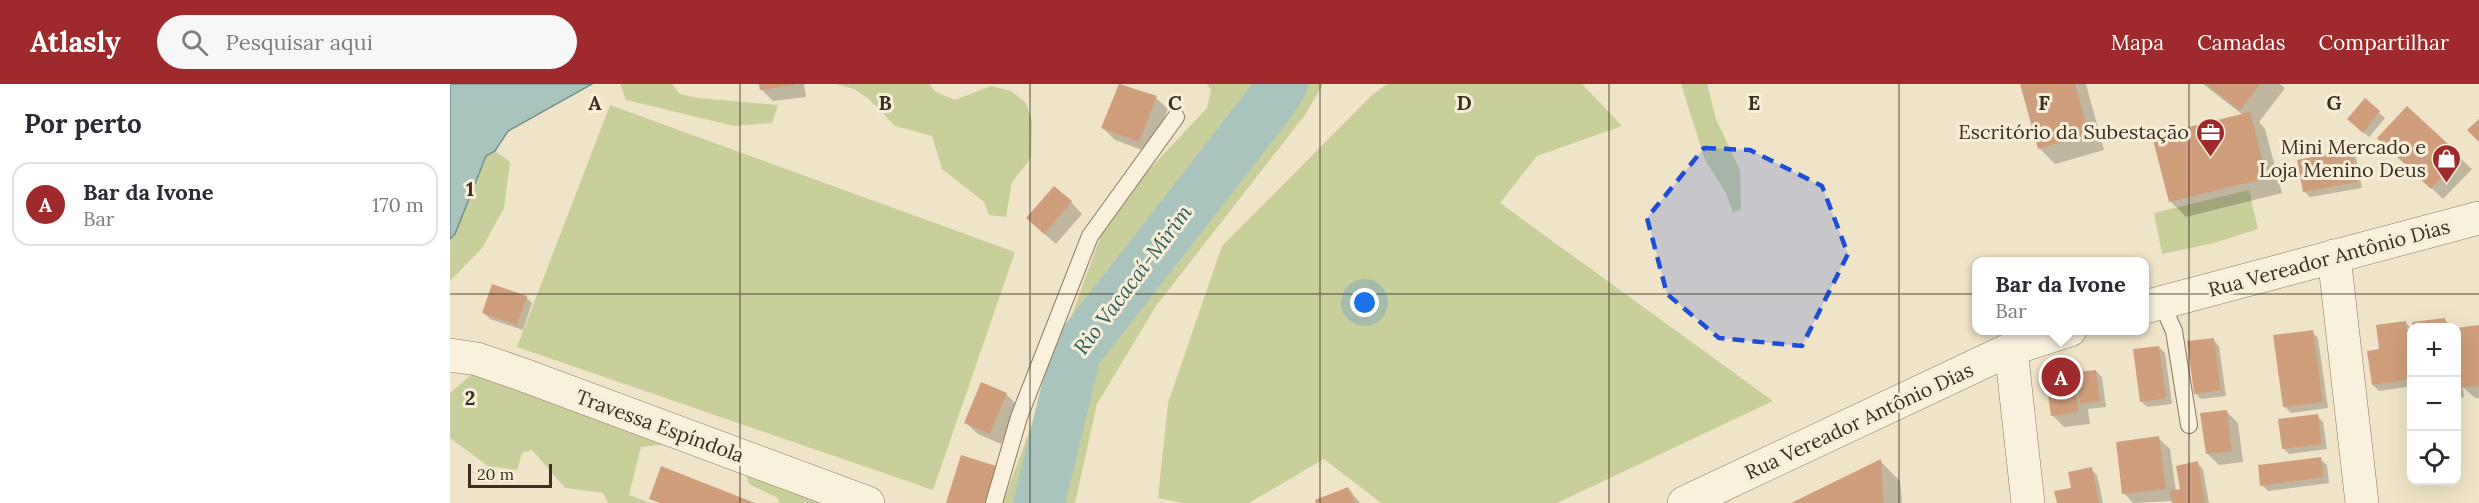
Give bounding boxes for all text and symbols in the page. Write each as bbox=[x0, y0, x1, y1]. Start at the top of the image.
search box bbox=[157, 15, 577, 69]
text: Atlasly bbox=[30, 24, 121, 60]
icon: search bbox=[178, 26, 211, 59]
text: Pesquisar aqui bbox=[226, 28, 373, 56]
text: Mapa bbox=[2111, 29, 2164, 56]
text: Camadas bbox=[2197, 29, 2285, 56]
text: Compartilhar bbox=[2318, 29, 2449, 56]
text: A bbox=[588, 90, 602, 115]
text: B bbox=[878, 90, 892, 115]
text: C bbox=[1168, 90, 1182, 115]
text: D bbox=[1456, 90, 1472, 115]
text: E bbox=[1748, 90, 1760, 115]
text: F bbox=[2038, 90, 2050, 115]
text: G bbox=[2326, 90, 2342, 115]
text: Por perto bbox=[24, 107, 142, 140]
office icon: Escritório da Subestação bbox=[2194, 116, 2226, 158]
place label: Escritório da Subestação bbox=[1958, 119, 2189, 144]
place label: Mini Mercado e Loja Menino Deus bbox=[2259, 134, 2426, 182]
shop icon: Mini Mercado e Loja Menino Deus bbox=[2431, 142, 2463, 184]
text: 1 bbox=[466, 176, 474, 201]
text: Bar da Ivone bbox=[83, 178, 214, 206]
text: A bbox=[39, 192, 52, 217]
text: 170 m bbox=[372, 192, 424, 217]
water label: Rio Vacacaí-Mirim bbox=[1067, 199, 1198, 360]
text: Bar bbox=[83, 206, 114, 231]
street label: Rua Vereador Antônio Dias bbox=[2205, 213, 2452, 302]
popup bbox=[1972, 257, 2149, 335]
text: Bar da Ivone bbox=[1995, 270, 2126, 298]
your location bbox=[1350, 288, 1379, 317]
text: Bar bbox=[1995, 298, 2027, 323]
map controls bbox=[2407, 323, 2461, 485]
button: + bbox=[2407, 323, 2461, 377]
pin: A bbox=[2042, 354, 2080, 400]
street label: Rua Vereador Antônio Dias bbox=[1741, 357, 1977, 485]
button: − bbox=[2407, 377, 2461, 431]
street label: Travessa Espíndola bbox=[573, 384, 748, 468]
text: 2 bbox=[465, 385, 475, 410]
button: locate bbox=[2407, 431, 2461, 485]
scale bar bbox=[468, 461, 552, 488]
text: 20 m bbox=[477, 464, 514, 484]

